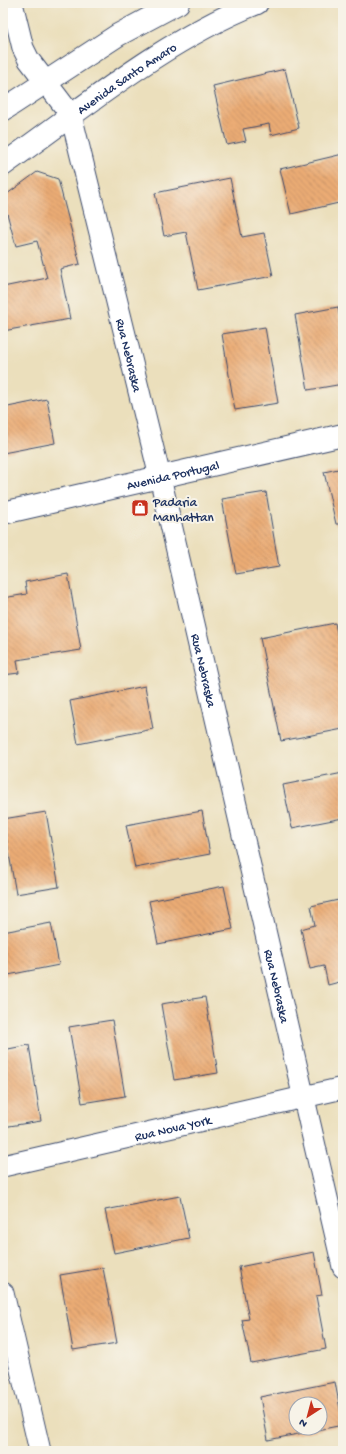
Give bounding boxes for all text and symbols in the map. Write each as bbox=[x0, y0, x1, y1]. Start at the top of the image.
street label: Avenida Santo Amaro bbox=[75, 40, 180, 119]
street label: Rua Nebraska bbox=[111, 317, 144, 394]
street label: Avenida Portugal bbox=[125, 459, 221, 494]
place label: Padaria Manhattan bbox=[152, 496, 214, 526]
shop icon: Padaria Manhattan bbox=[130, 498, 150, 518]
street label: Rua Nebraska bbox=[187, 633, 218, 710]
street label: Rua Nebraska bbox=[260, 948, 291, 1025]
street label: Rua Nova York bbox=[134, 1113, 214, 1146]
north arrow bbox=[288, 1396, 328, 1436]
text: N bbox=[297, 1416, 310, 1429]

